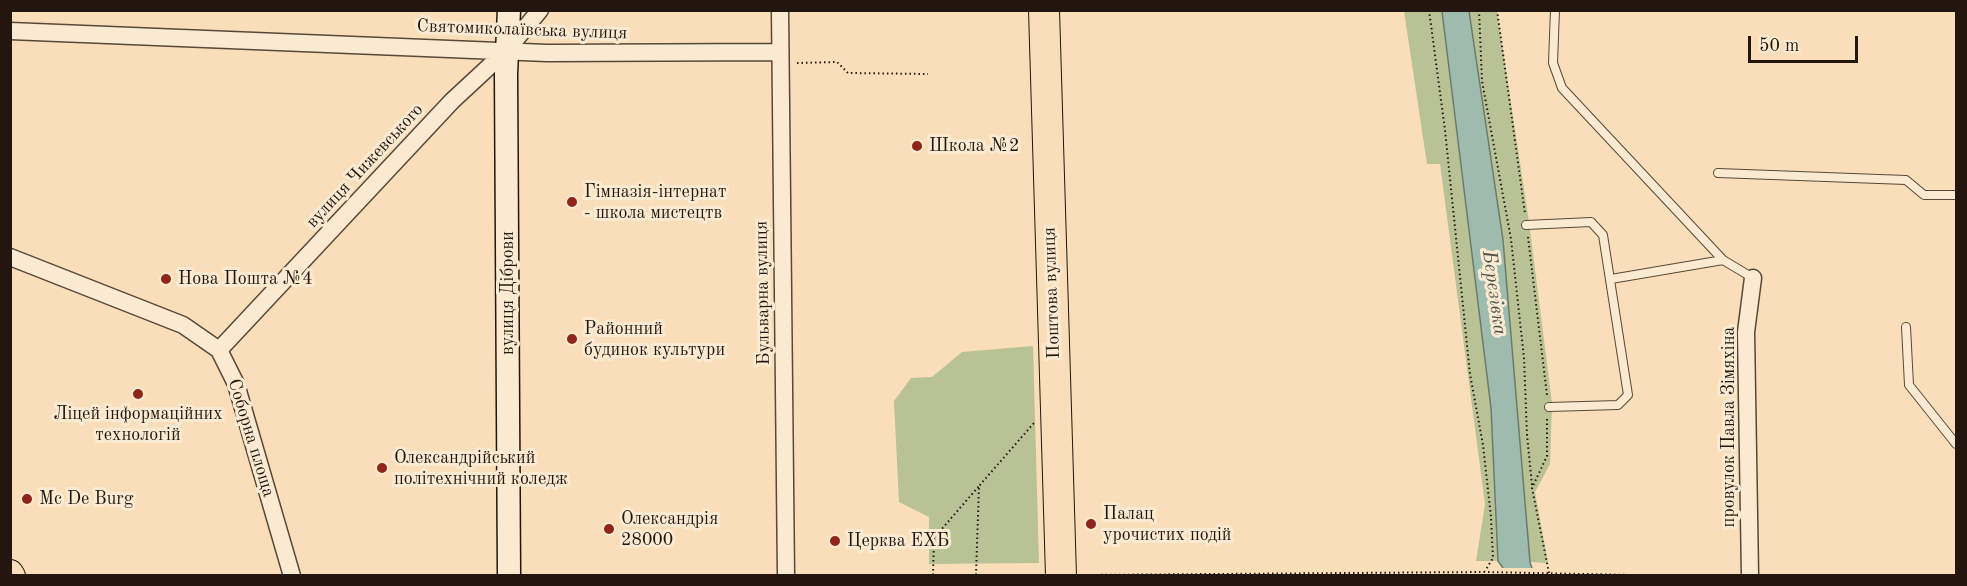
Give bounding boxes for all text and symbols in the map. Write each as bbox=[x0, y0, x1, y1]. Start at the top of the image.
street label: Святомиколаївська вулиця bbox=[416, 16, 628, 44]
scale bar bbox=[1751, 24, 1860, 62]
text: 50 m bbox=[1759, 37, 1799, 55]
street label: вулиця Чижевського bbox=[302, 99, 428, 233]
place label: Школа №2 bbox=[929, 135, 1019, 157]
marker: Школа №2 bbox=[910, 139, 924, 153]
place label: Гімназія-інтернат - школа мистецтв bbox=[584, 181, 726, 224]
marker: Гімназія-інтернат - школа мистецтв bbox=[565, 195, 579, 209]
street label: Бульварна вулиця bbox=[751, 221, 775, 365]
street label: Поштова вулиця bbox=[1039, 227, 1065, 359]
street label: вулиця Діброви bbox=[497, 231, 519, 355]
water label: Березівка bbox=[1476, 249, 1512, 337]
place label: Нова Пошта №4 bbox=[178, 268, 313, 290]
marker: Нова Пошта №4 bbox=[159, 272, 173, 286]
place label: Районний будинок культури bbox=[584, 318, 725, 360]
street label: провулок Павла Зімяхіна bbox=[1718, 327, 1740, 527]
marker: Районний будинок культури bbox=[565, 332, 579, 346]
street label: Соборна площа bbox=[223, 376, 279, 500]
marker: Ліцей інформаційних технологій bbox=[131, 387, 145, 401]
place label: Ліцей інформаційних технологій bbox=[53, 403, 223, 446]
place label: Олександрійський політехнічний коледж bbox=[394, 447, 568, 490]
marker: Олександрійський політехнічний коледж bbox=[375, 461, 389, 475]
place label: Mc De Burg bbox=[39, 488, 133, 510]
marker: Mc De Burg bbox=[20, 492, 34, 506]
place label: Палац урочистих подій bbox=[1103, 503, 1232, 546]
place label: Олександрія 28000 bbox=[621, 508, 718, 550]
marker: Палац урочистих подій bbox=[1084, 517, 1098, 531]
marker: Олександрія 28000 bbox=[602, 522, 616, 536]
place label: Церква ЕХБ bbox=[847, 530, 949, 552]
marker: Церква ЕХБ bbox=[828, 534, 842, 548]

